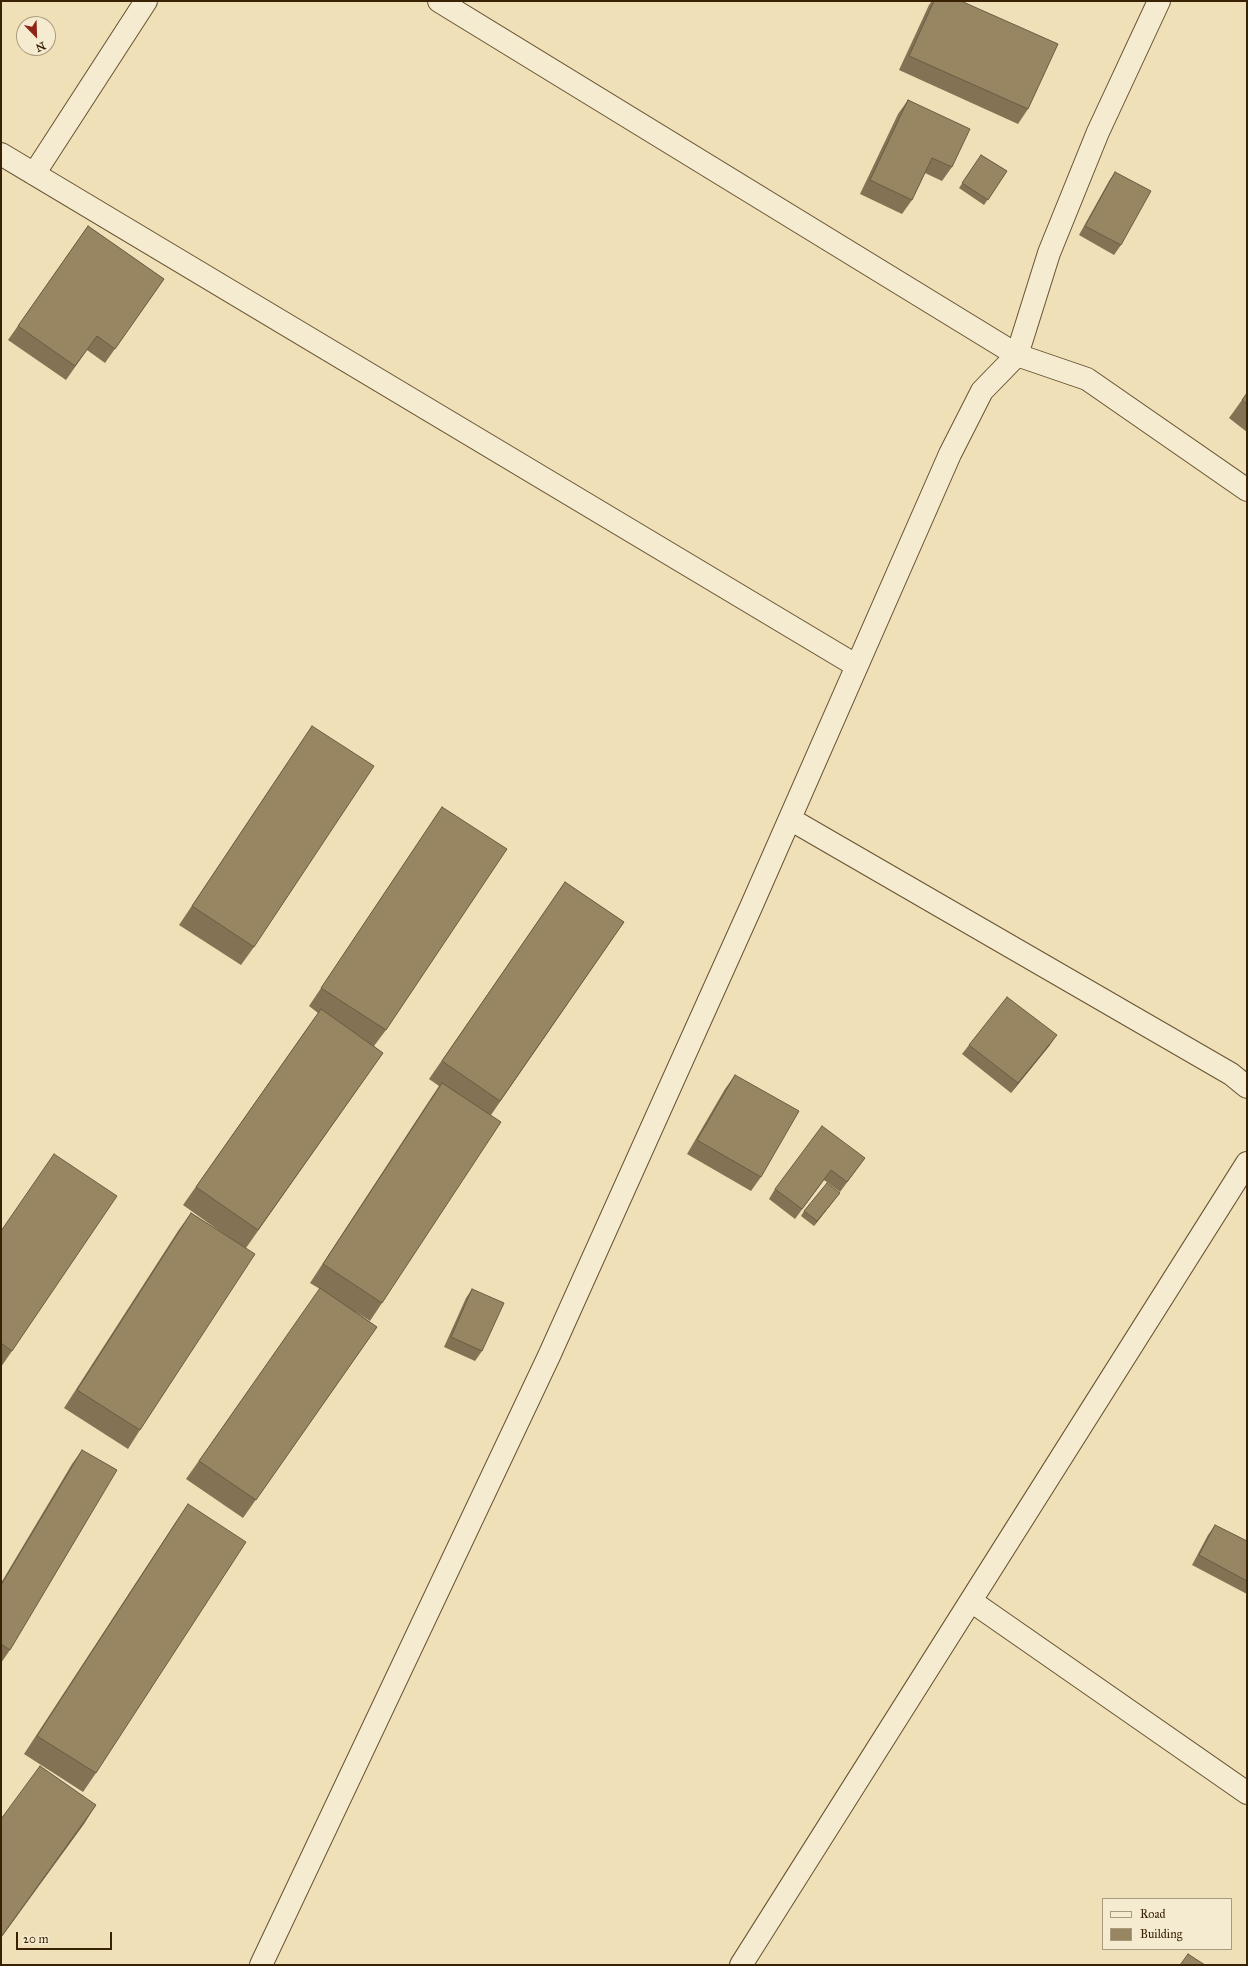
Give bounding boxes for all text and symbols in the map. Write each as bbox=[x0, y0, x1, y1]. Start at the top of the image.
north arrow bbox=[16, 16, 56, 56]
text: N bbox=[34, 39, 47, 54]
legend bbox=[1102, 1898, 1232, 1950]
text: Road bbox=[1140, 1907, 1166, 1921]
scale bar bbox=[18, 1924, 114, 1950]
text: Building bbox=[1140, 1927, 1182, 1941]
text: 20 m bbox=[23, 1932, 49, 1946]

